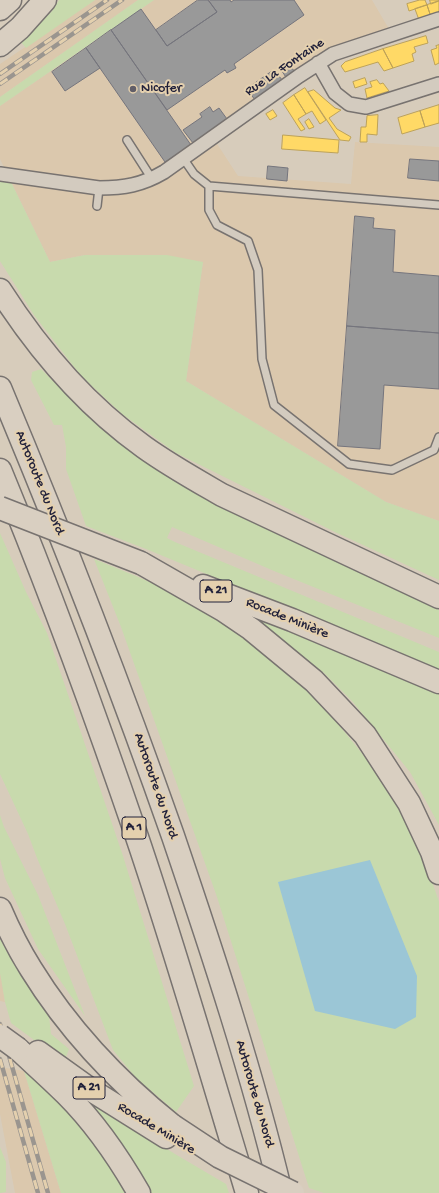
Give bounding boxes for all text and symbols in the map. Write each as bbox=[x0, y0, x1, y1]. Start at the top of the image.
street label: Rue La Fontaine bbox=[242, 35, 328, 101]
place label: Nicofer bbox=[141, 81, 182, 97]
marker: Nicofer bbox=[128, 84, 138, 94]
street label: Autoroute du Nord bbox=[11, 429, 67, 537]
road number: A 21 bbox=[200, 580, 232, 602]
street label: Rocade Minière bbox=[243, 595, 331, 643]
street label: Autoroute du Nord bbox=[129, 731, 181, 841]
road number: A 1 bbox=[122, 817, 146, 839]
street label: Autoroute du Nord bbox=[231, 1039, 277, 1149]
road number: A 21 bbox=[73, 1077, 105, 1099]
street label: Rocade Minière bbox=[114, 1099, 198, 1159]

